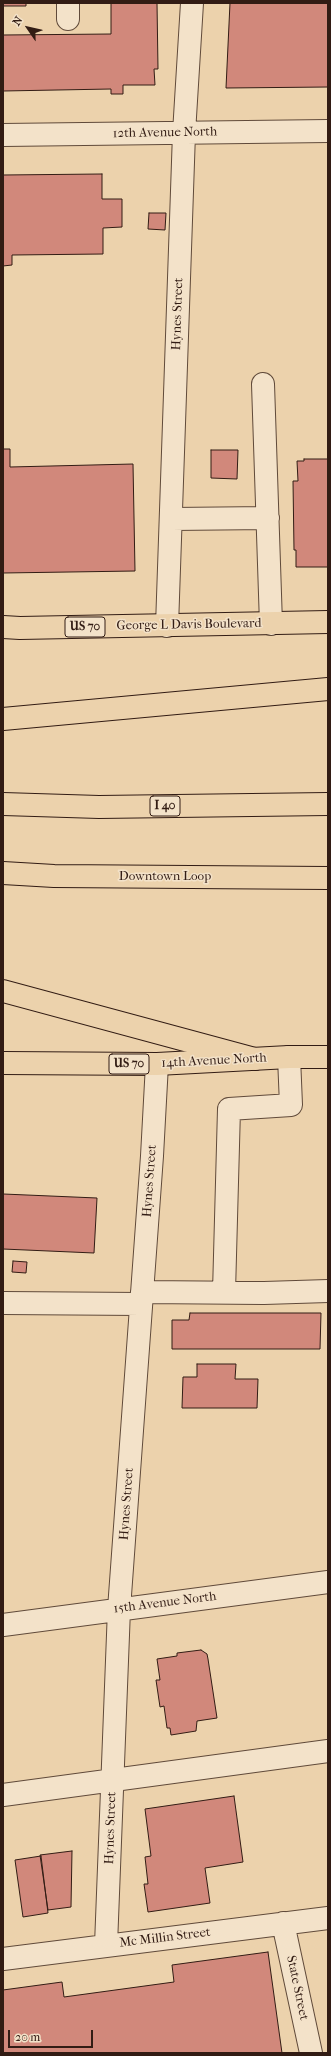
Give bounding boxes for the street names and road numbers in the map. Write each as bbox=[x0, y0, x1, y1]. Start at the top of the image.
street label: 12th Avenue North bbox=[113, 124, 217, 142]
street label: Hynes Street bbox=[169, 277, 187, 351]
street label: George L Davis Boulevard bbox=[116, 616, 262, 634]
road number: US 70 bbox=[65, 617, 105, 637]
road number: I 40 bbox=[150, 796, 180, 816]
street label: Downtown Loop bbox=[119, 869, 211, 885]
street label: 14th Avenue North bbox=[161, 1050, 267, 1072]
road number: US 70 bbox=[109, 1054, 149, 1074]
street label: Hynes Street bbox=[140, 1144, 160, 1218]
street label: Hynes Street bbox=[117, 1467, 137, 1541]
street label: 15th Avenue North bbox=[113, 1589, 217, 1617]
street label: Hynes Street bbox=[102, 1791, 120, 1865]
street label: Mc Millin Street bbox=[119, 1925, 211, 1951]
street label: State Street bbox=[283, 1954, 311, 2022]

